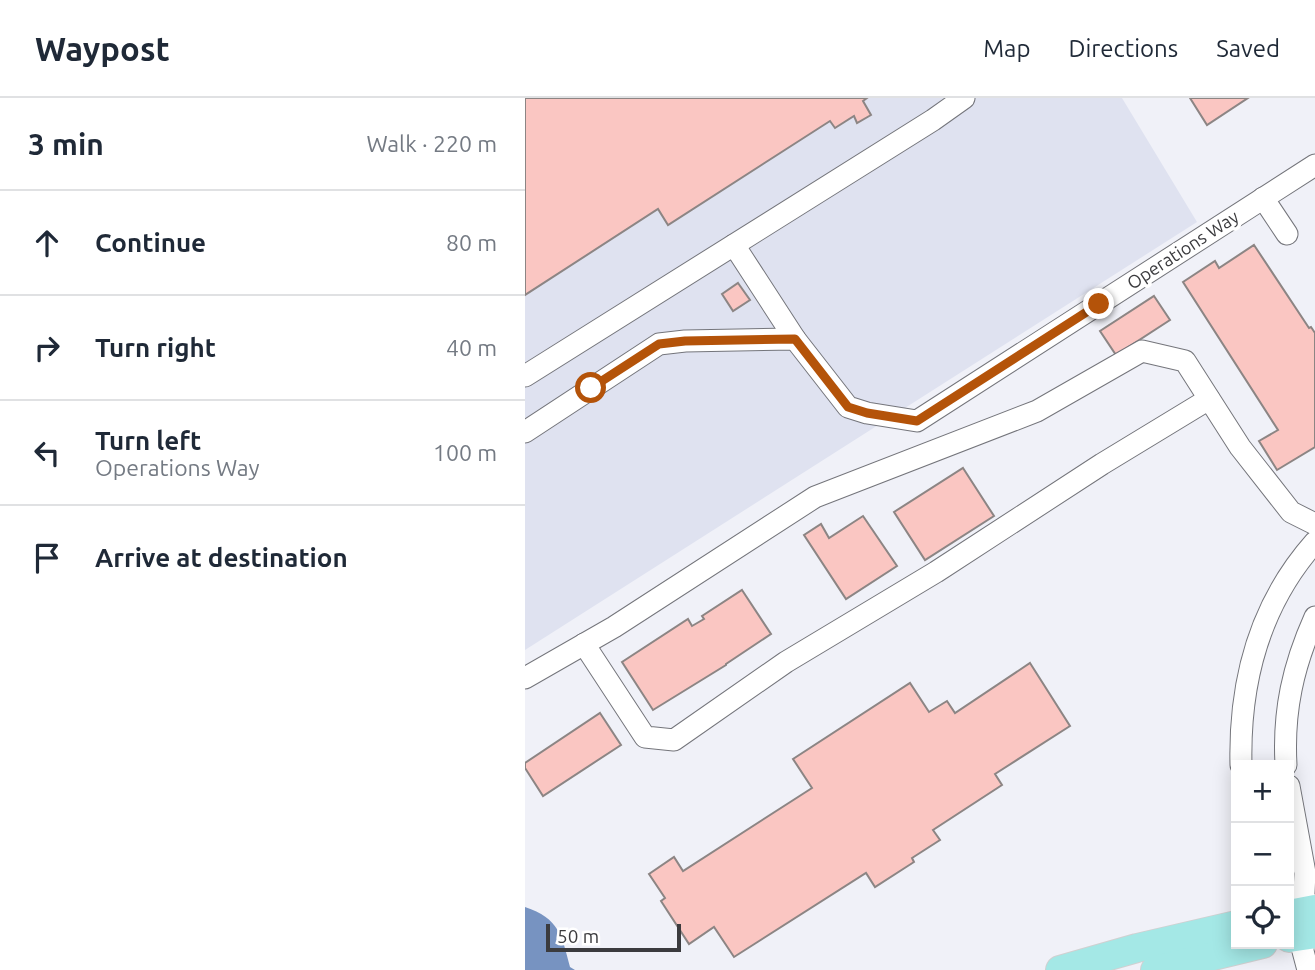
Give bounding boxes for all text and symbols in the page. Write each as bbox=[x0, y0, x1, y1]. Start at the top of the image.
text: Waypost bbox=[35, 30, 170, 67]
text: Map bbox=[983, 35, 1030, 62]
text: Directions bbox=[1068, 35, 1178, 62]
text: Saved bbox=[1216, 35, 1280, 62]
text: 3 min bbox=[28, 127, 104, 161]
text: Walk · 220 m bbox=[366, 131, 497, 156]
street label: Operations Way bbox=[1123, 206, 1242, 293]
icon: ahead bbox=[28, 224, 66, 262]
text: Continue bbox=[95, 228, 206, 257]
text: 80 m bbox=[446, 230, 497, 255]
route end bbox=[1083, 288, 1114, 319]
icon: right bbox=[28, 329, 66, 367]
text: Turn right bbox=[95, 333, 216, 362]
text: 40 m bbox=[446, 335, 497, 360]
route start bbox=[575, 372, 606, 403]
text: Turn left bbox=[95, 426, 201, 455]
icon: left bbox=[28, 434, 66, 472]
text: 100 m bbox=[433, 440, 497, 465]
text: Operations Way bbox=[95, 455, 260, 480]
icon: arrive bbox=[28, 539, 66, 577]
text: Arrive at destination bbox=[95, 543, 348, 572]
map controls bbox=[1231, 760, 1294, 949]
button: + bbox=[1231, 760, 1294, 823]
button: − bbox=[1231, 823, 1294, 886]
button: locate bbox=[1231, 886, 1294, 949]
scale bar bbox=[546, 921, 681, 953]
text: 50 m bbox=[557, 925, 599, 947]

